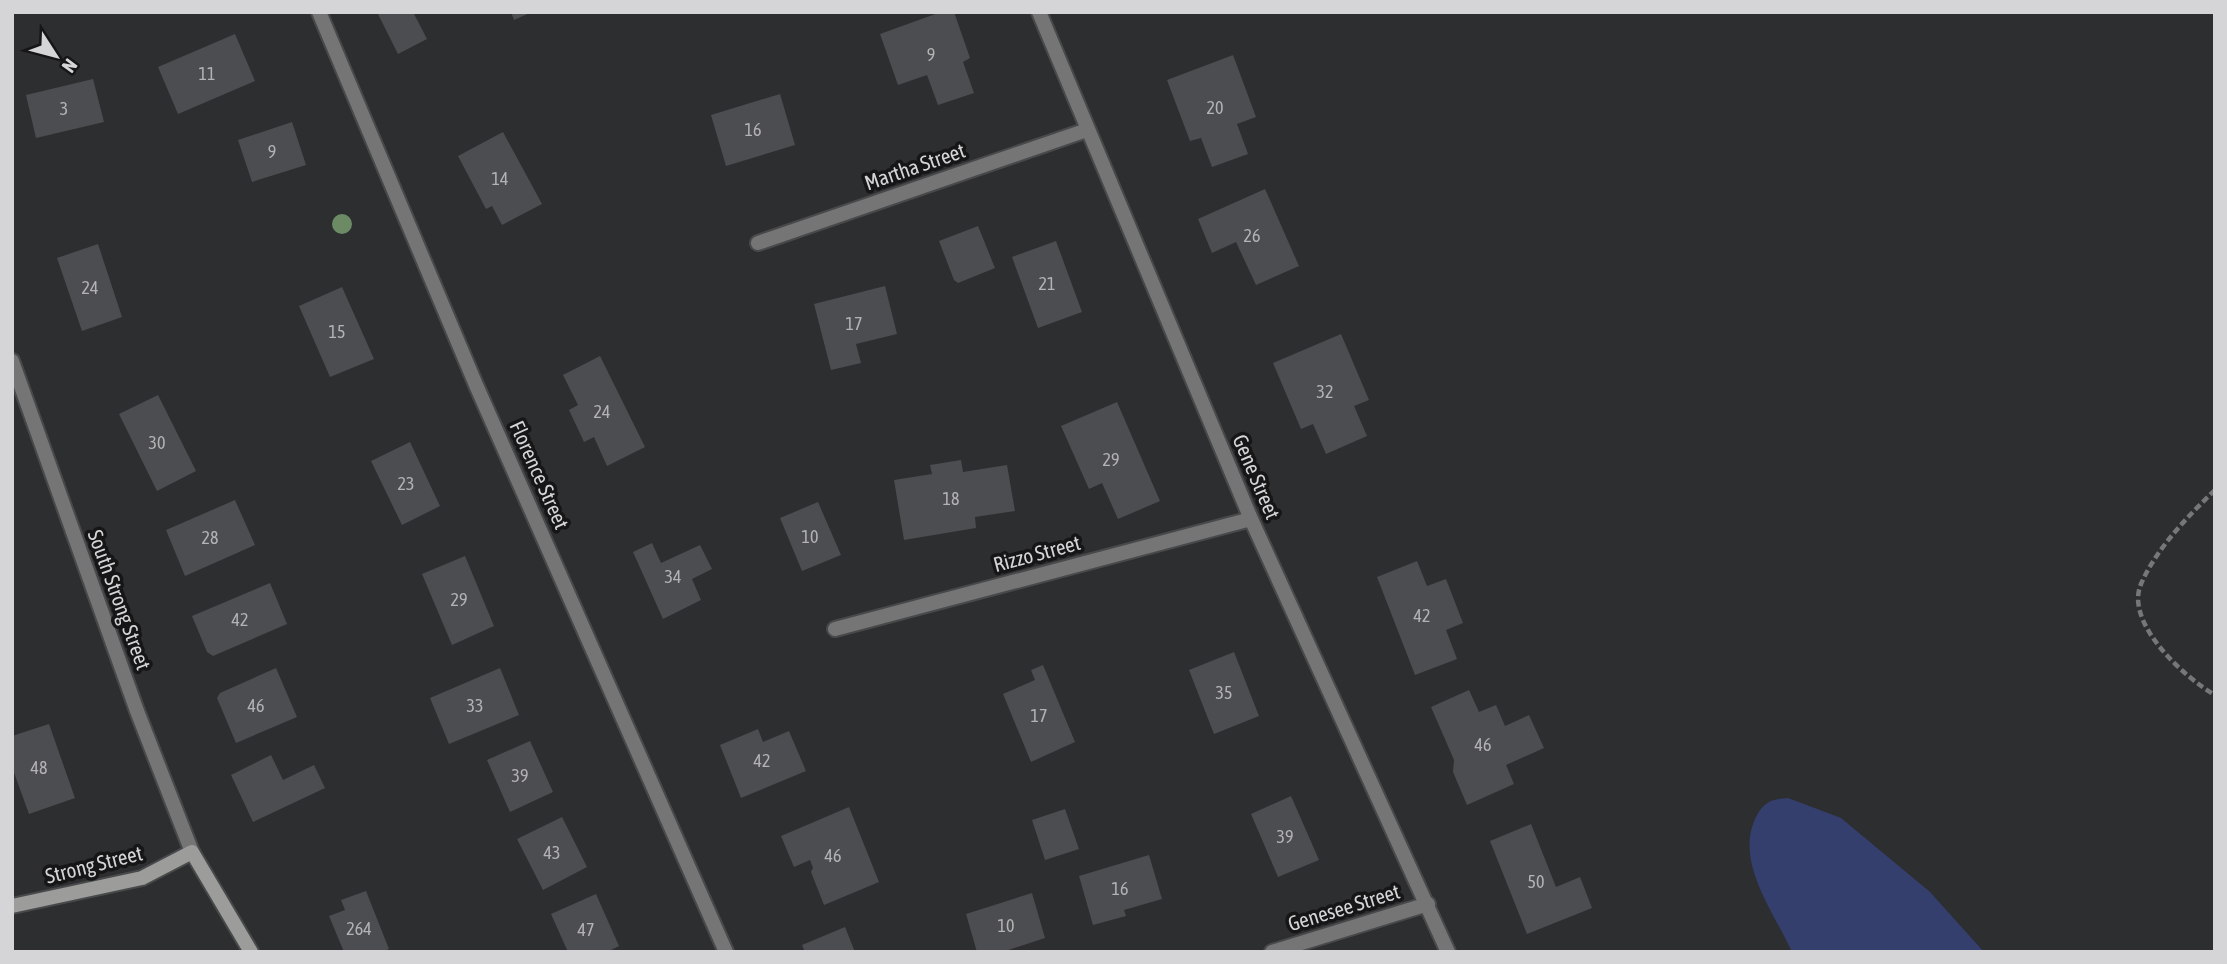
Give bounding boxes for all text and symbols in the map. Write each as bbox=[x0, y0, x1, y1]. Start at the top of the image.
north arrow bbox=[21, 21, 91, 91]
house number: 9 bbox=[927, 44, 935, 65]
text: N bbox=[58, 55, 82, 77]
house number: 11 bbox=[199, 63, 215, 84]
house number: 20 bbox=[1207, 97, 1223, 118]
house number: 3 bbox=[60, 98, 68, 119]
house number: 16 bbox=[745, 119, 761, 140]
street label: Martha Street bbox=[861, 138, 968, 194]
house number: 9 bbox=[268, 141, 276, 162]
house number: 14 bbox=[492, 168, 508, 189]
house number: 26 bbox=[1244, 225, 1260, 246]
house number: 21 bbox=[1039, 273, 1055, 294]
house number: 24 bbox=[82, 277, 98, 298]
house number: 17 bbox=[846, 313, 862, 334]
house number: 15 bbox=[329, 321, 345, 342]
house number: 32 bbox=[1317, 381, 1333, 402]
house number: 24 bbox=[594, 401, 610, 422]
street label: Florence Street bbox=[505, 417, 574, 532]
street label: Gene Street bbox=[1228, 431, 1285, 522]
house number: 30 bbox=[149, 432, 165, 453]
house number: 29 bbox=[1103, 449, 1119, 470]
house number: 23 bbox=[398, 473, 414, 494]
house number: 18 bbox=[943, 488, 959, 509]
street label: South Strong Street bbox=[84, 526, 156, 673]
house number: 10 bbox=[802, 526, 818, 547]
house number: 28 bbox=[202, 527, 218, 548]
street label: Rizzo Street bbox=[991, 530, 1083, 576]
house number: 34 bbox=[665, 566, 681, 587]
house number: 29 bbox=[451, 589, 467, 610]
house number: 42 bbox=[1414, 605, 1430, 626]
house number: 42 bbox=[232, 609, 248, 630]
house number: 35 bbox=[1216, 682, 1232, 703]
house number: 46 bbox=[248, 695, 264, 716]
house number: 33 bbox=[467, 695, 483, 716]
house number: 17 bbox=[1031, 705, 1047, 726]
house number: 46 bbox=[1475, 734, 1491, 755]
house number: 42 bbox=[754, 750, 770, 771]
house number: 48 bbox=[31, 757, 47, 778]
house number: 39 bbox=[512, 765, 528, 786]
house number: 39 bbox=[1277, 826, 1293, 847]
street label: Strong Street bbox=[43, 840, 145, 888]
house number: 43 bbox=[544, 842, 560, 863]
house number: 46 bbox=[825, 845, 841, 866]
house number: 50 bbox=[1528, 871, 1544, 892]
house number: 16 bbox=[1112, 878, 1128, 899]
street label: Genesee Street bbox=[1285, 879, 1403, 935]
house number: 10 bbox=[998, 915, 1014, 936]
house number: 264 bbox=[346, 918, 372, 939]
house number: 47 bbox=[578, 919, 594, 940]

